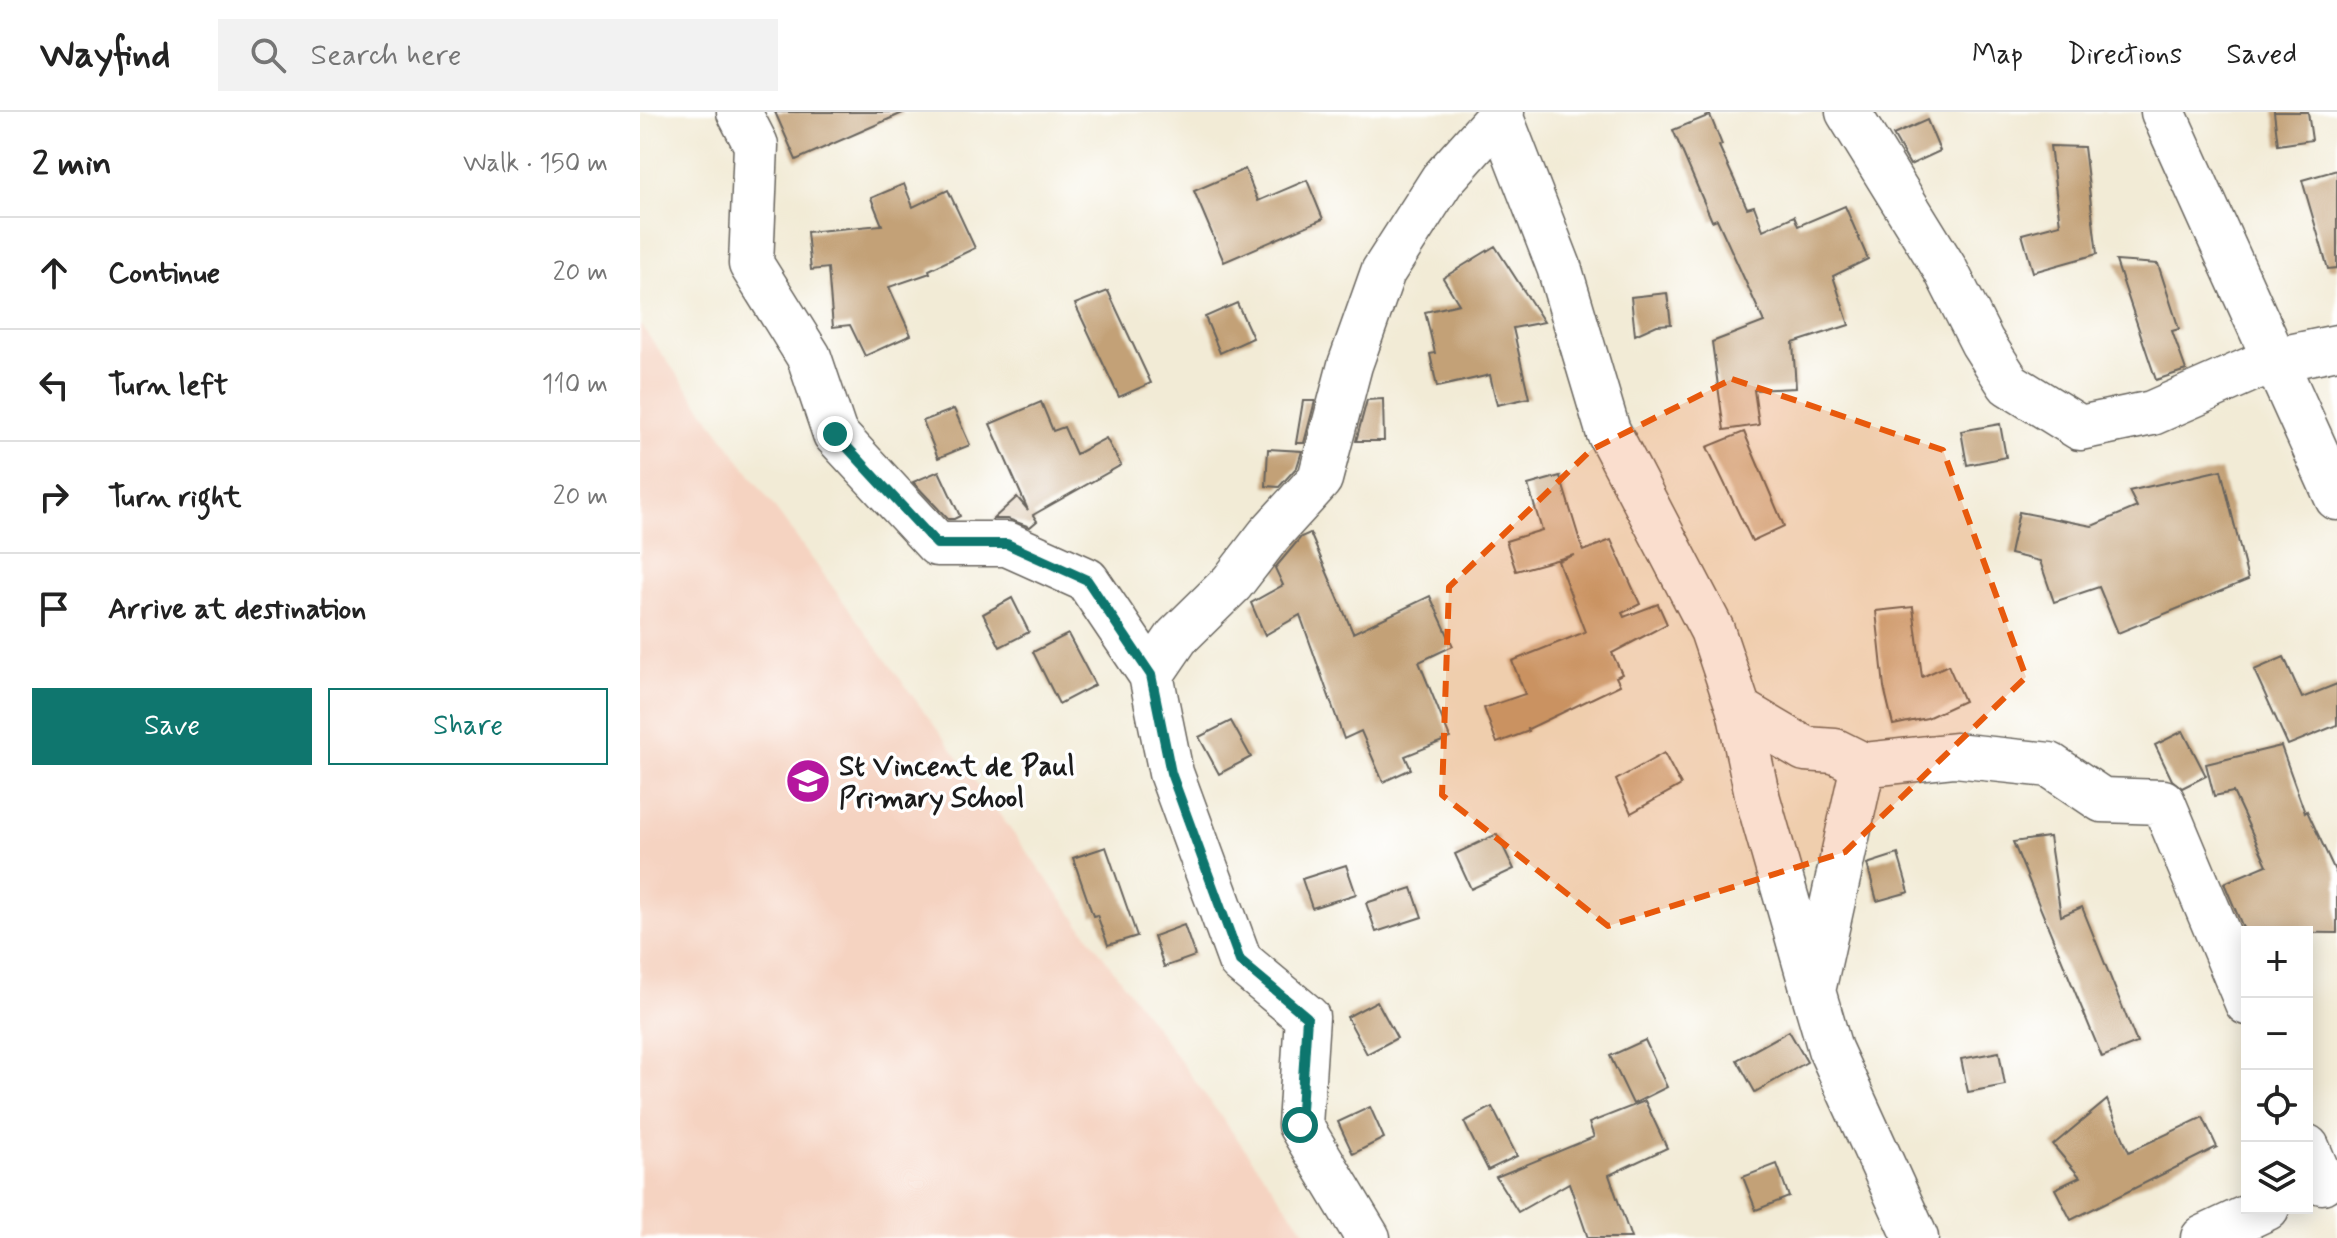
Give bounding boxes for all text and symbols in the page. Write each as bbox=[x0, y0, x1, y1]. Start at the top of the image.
search box bbox=[218, 19, 778, 91]
text: Wayfind bbox=[40, 31, 170, 80]
icon: search bbox=[246, 33, 290, 77]
text: Search here bbox=[310, 36, 461, 75]
text: Map bbox=[1972, 37, 2023, 74]
text: Directions bbox=[2067, 37, 2182, 74]
text: Saved bbox=[2226, 37, 2297, 74]
text: 2 min bbox=[32, 142, 112, 187]
text: Walk · 150 m bbox=[463, 147, 608, 181]
icon: ahead bbox=[32, 251, 76, 295]
text: Continue bbox=[108, 254, 220, 293]
text: 20 m bbox=[553, 256, 608, 290]
icon: left bbox=[32, 363, 76, 407]
text: Turn left bbox=[108, 366, 228, 405]
text: 110 m bbox=[542, 368, 608, 402]
route end bbox=[817, 416, 853, 452]
icon: right bbox=[32, 475, 76, 519]
text: Turn right bbox=[108, 478, 241, 517]
text: 20 m bbox=[553, 480, 608, 514]
icon: arrive bbox=[32, 587, 76, 631]
text: Arrive at destination bbox=[108, 590, 366, 629]
button: Save bbox=[32, 688, 312, 765]
button: Share bbox=[328, 688, 608, 765]
place label: St Vincent de Paul Primary School bbox=[839, 749, 1075, 818]
school or university icon: St Vincent de Paul Primary School bbox=[784, 757, 832, 805]
map controls bbox=[2241, 926, 2313, 1214]
button: + bbox=[2241, 926, 2313, 998]
button: − bbox=[2241, 998, 2313, 1070]
button: locate bbox=[2241, 1070, 2313, 1142]
route start bbox=[1282, 1107, 1318, 1143]
button: layers bbox=[2241, 1142, 2313, 1214]

